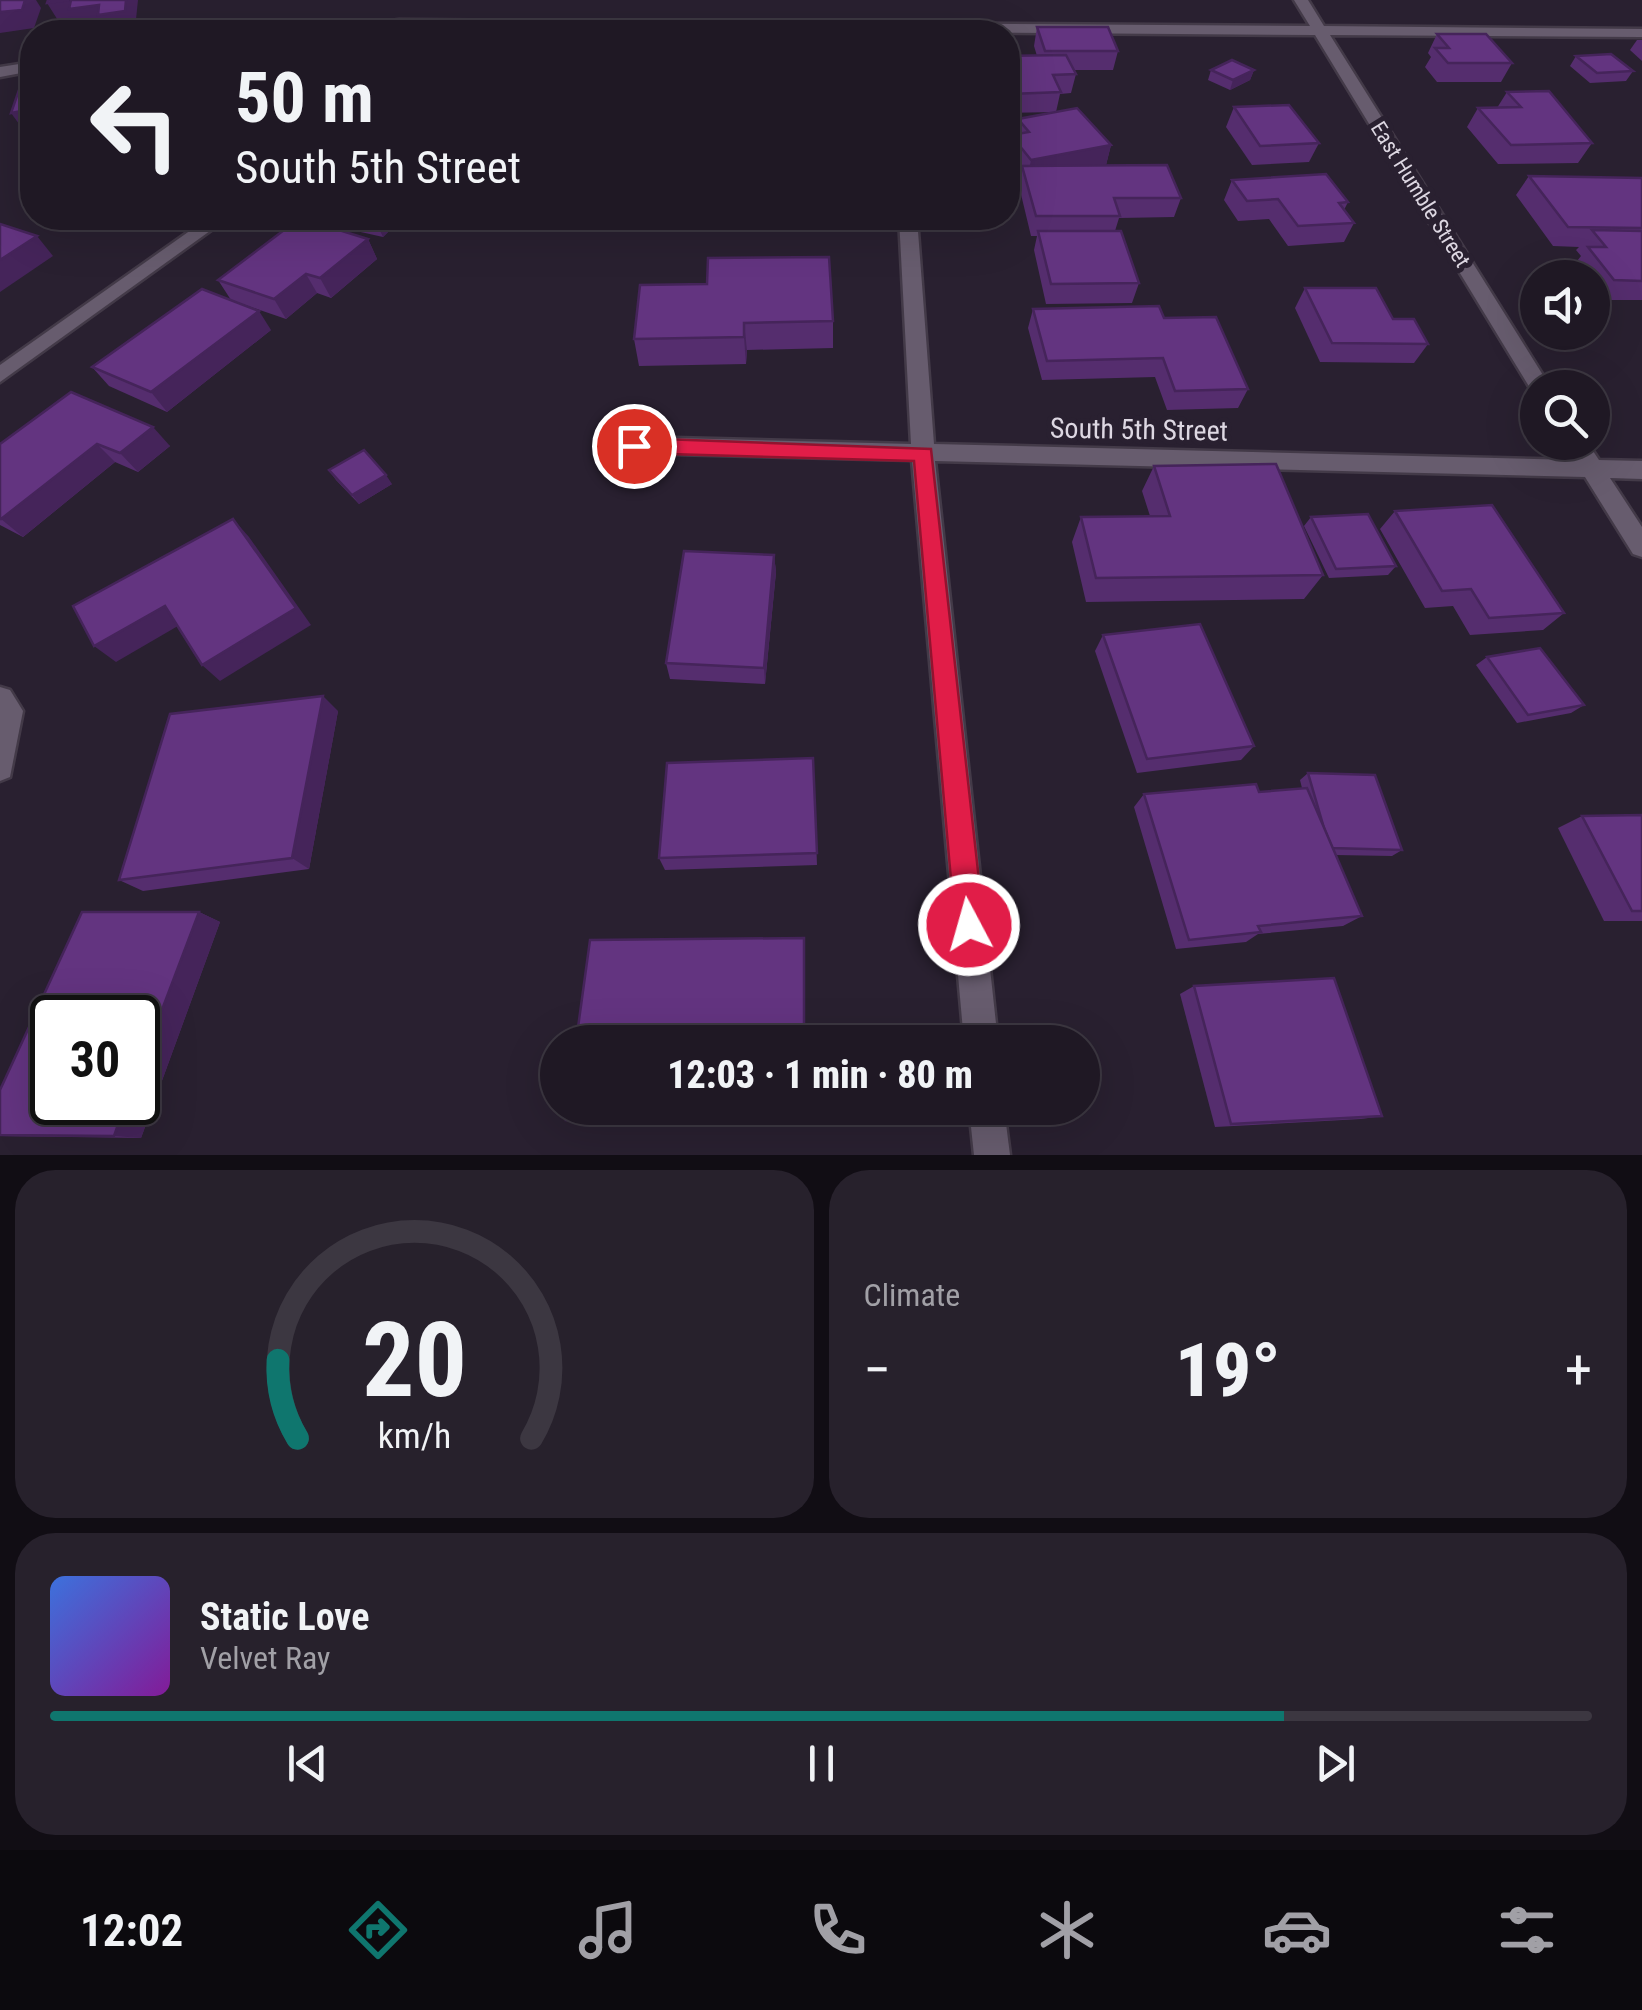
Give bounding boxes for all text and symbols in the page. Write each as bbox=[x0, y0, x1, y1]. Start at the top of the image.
text: 50 m bbox=[235, 57, 374, 139]
icon: left bbox=[70, 60, 200, 190]
street label: East Humble Street bbox=[1366, 117, 1475, 272]
text: South 5th Street bbox=[235, 141, 521, 194]
map controls bbox=[1520, 260, 1610, 460]
button: sound bbox=[1520, 260, 1610, 350]
button: search bbox=[1520, 370, 1610, 460]
pin bbox=[592, 404, 677, 489]
street label: South 5th Street bbox=[1050, 411, 1228, 448]
icon: arrive bbox=[607, 419, 662, 474]
position arrow bbox=[917, 873, 1021, 977]
speed limit sign: 30 bbox=[30, 995, 160, 1125]
text: 12:03 · 1 min · 80 m bbox=[667, 1053, 973, 1097]
text: Climate bbox=[864, 1276, 960, 1314]
text: 20 bbox=[362, 1300, 467, 1421]
text: 19° bbox=[1175, 1326, 1281, 1414]
text: − bbox=[864, 1338, 891, 1402]
text: + bbox=[1565, 1338, 1592, 1402]
text: km/h bbox=[377, 1415, 451, 1457]
text: Static Love bbox=[200, 1595, 369, 1639]
text: Velvet Ray bbox=[200, 1639, 330, 1677]
icon: previous bbox=[280, 1736, 335, 1791]
icon: pause bbox=[794, 1736, 849, 1791]
icon: next bbox=[1308, 1736, 1363, 1791]
icon: directions bbox=[343, 1895, 413, 1965]
icon: music bbox=[573, 1895, 643, 1965]
icon: phone bbox=[803, 1895, 873, 1965]
icon: climate bbox=[1032, 1895, 1102, 1965]
icon: car bbox=[1262, 1895, 1332, 1965]
icon: filters bbox=[1492, 1895, 1562, 1965]
text: 12:02 bbox=[80, 1904, 183, 1957]

